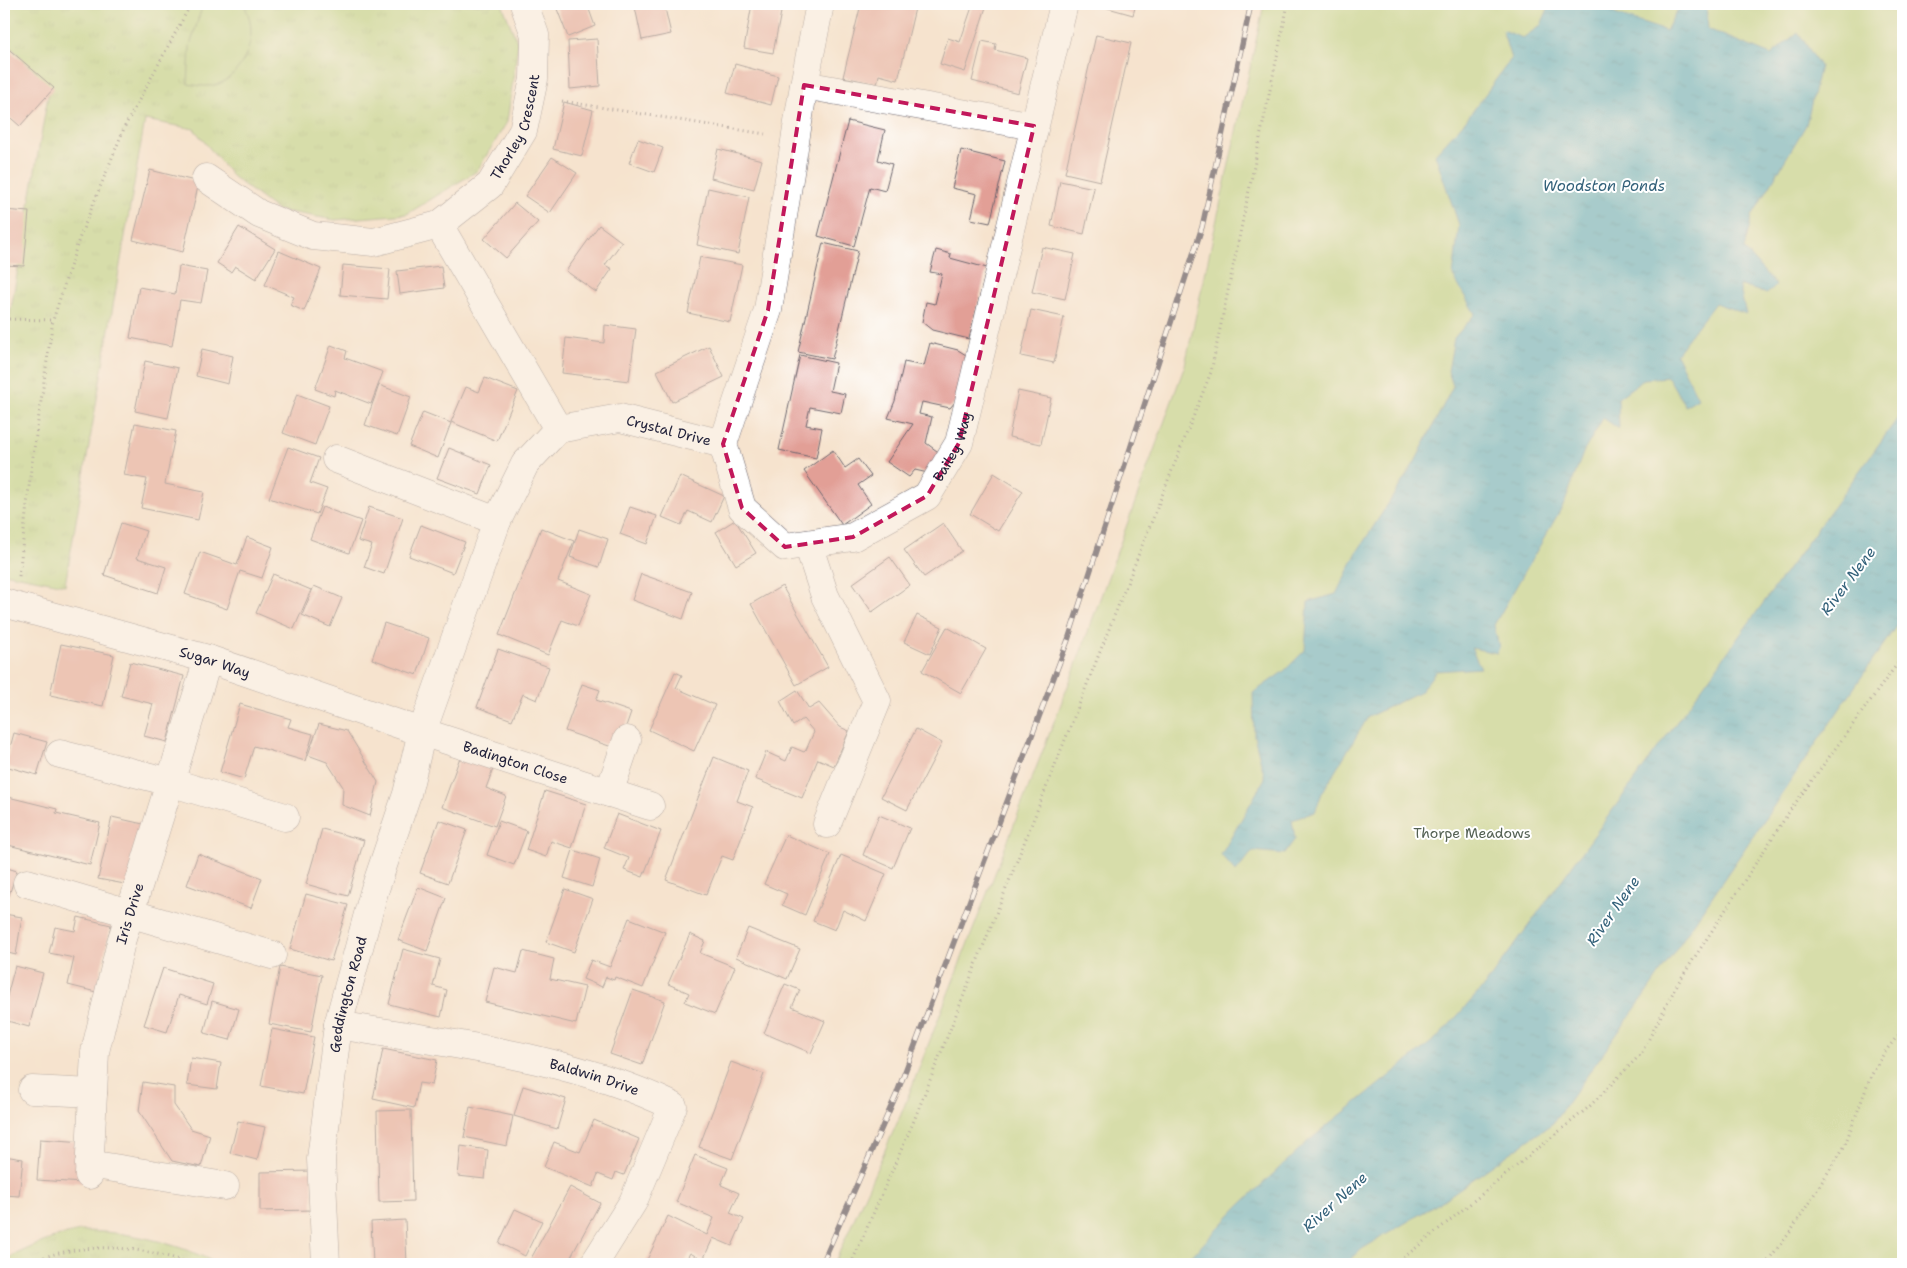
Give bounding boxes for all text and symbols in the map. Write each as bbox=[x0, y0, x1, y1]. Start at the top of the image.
street label: Thorley Crescent bbox=[486, 74, 543, 183]
water label: Woodston Ponds bbox=[1543, 176, 1665, 196]
street label: Bailey Way bbox=[929, 410, 975, 485]
street label: Crystal Drive bbox=[625, 411, 713, 450]
water label: River Nene bbox=[1816, 543, 1880, 619]
street label: Sugar Way bbox=[177, 643, 253, 682]
street label: Badington Close bbox=[461, 737, 570, 788]
park label: Thorpe Meadows bbox=[1413, 824, 1531, 842]
water label: River Nene bbox=[1582, 872, 1644, 950]
street label: Iris Drive bbox=[112, 881, 148, 946]
street label: Geddington Road bbox=[326, 934, 371, 1054]
street label: Baldwin Drive bbox=[548, 1054, 642, 1099]
water label: River Nene bbox=[1298, 1168, 1372, 1236]

